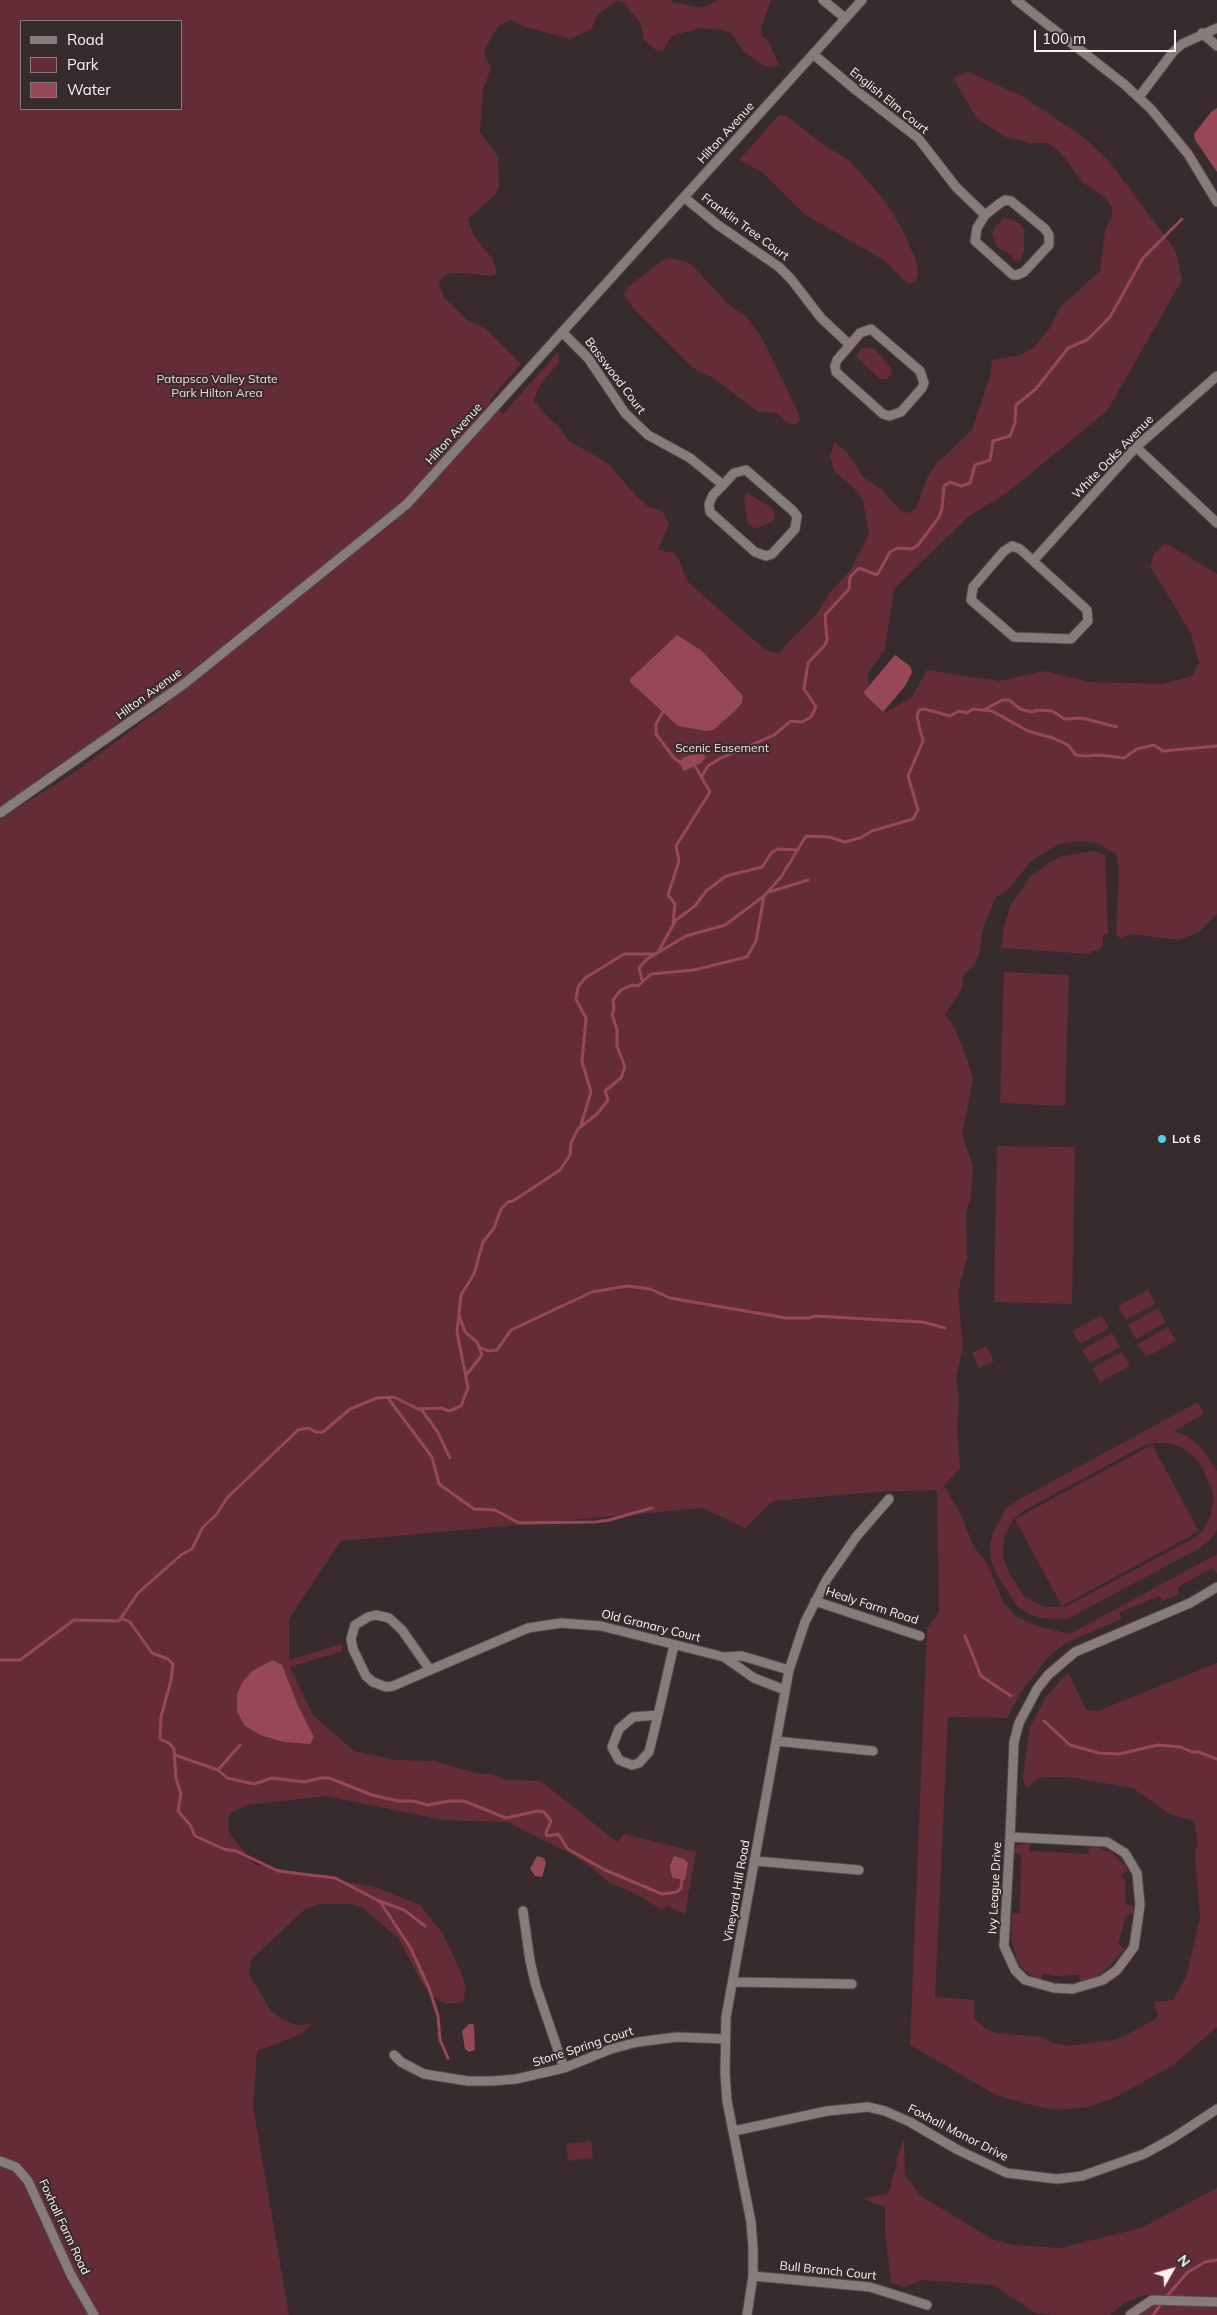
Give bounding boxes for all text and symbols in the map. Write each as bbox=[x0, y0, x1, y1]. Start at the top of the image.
legend bbox=[20, 20, 182, 110]
scale bar bbox=[1037, 20, 1180, 52]
text: 100 m bbox=[1042, 29, 1086, 48]
text: Road bbox=[67, 30, 104, 49]
text: Park bbox=[67, 55, 99, 74]
street label: English Elm Court bbox=[847, 65, 931, 137]
text: Water bbox=[67, 80, 111, 99]
street label: Hilton Avenue bbox=[695, 99, 757, 167]
street label: Franklin Tree Court bbox=[699, 190, 791, 264]
street label: Basswood Court bbox=[582, 335, 648, 417]
park label: Patapsco Valley State Park Hilton Area bbox=[156, 372, 278, 400]
street label: Hilton Avenue bbox=[423, 400, 485, 468]
street label: White Oaks Avenue bbox=[1069, 412, 1157, 502]
street label: Hilton Avenue bbox=[113, 665, 185, 723]
park label: Scenic Easement bbox=[675, 741, 769, 755]
place label: Lot 6 bbox=[1172, 1132, 1201, 1146]
marker: Lot 6 bbox=[1156, 1133, 1168, 1145]
street label: Healy Farm Road bbox=[824, 1584, 920, 1628]
street label: Old Granary Court bbox=[600, 1607, 702, 1645]
street label: Vineyard Hill Road bbox=[721, 1839, 753, 1943]
street label: Ivy League Drive bbox=[985, 1842, 1005, 1934]
street label: Stone Spring Court bbox=[531, 2024, 635, 2070]
street label: Foxhall Manor Drive bbox=[905, 2101, 1011, 2165]
street label: Foxhall Farm Road bbox=[36, 2177, 92, 2277]
north arrow bbox=[1147, 2245, 1197, 2295]
text: N bbox=[1173, 2251, 1194, 2270]
street label: Bull Branch Court bbox=[779, 2259, 877, 2283]

